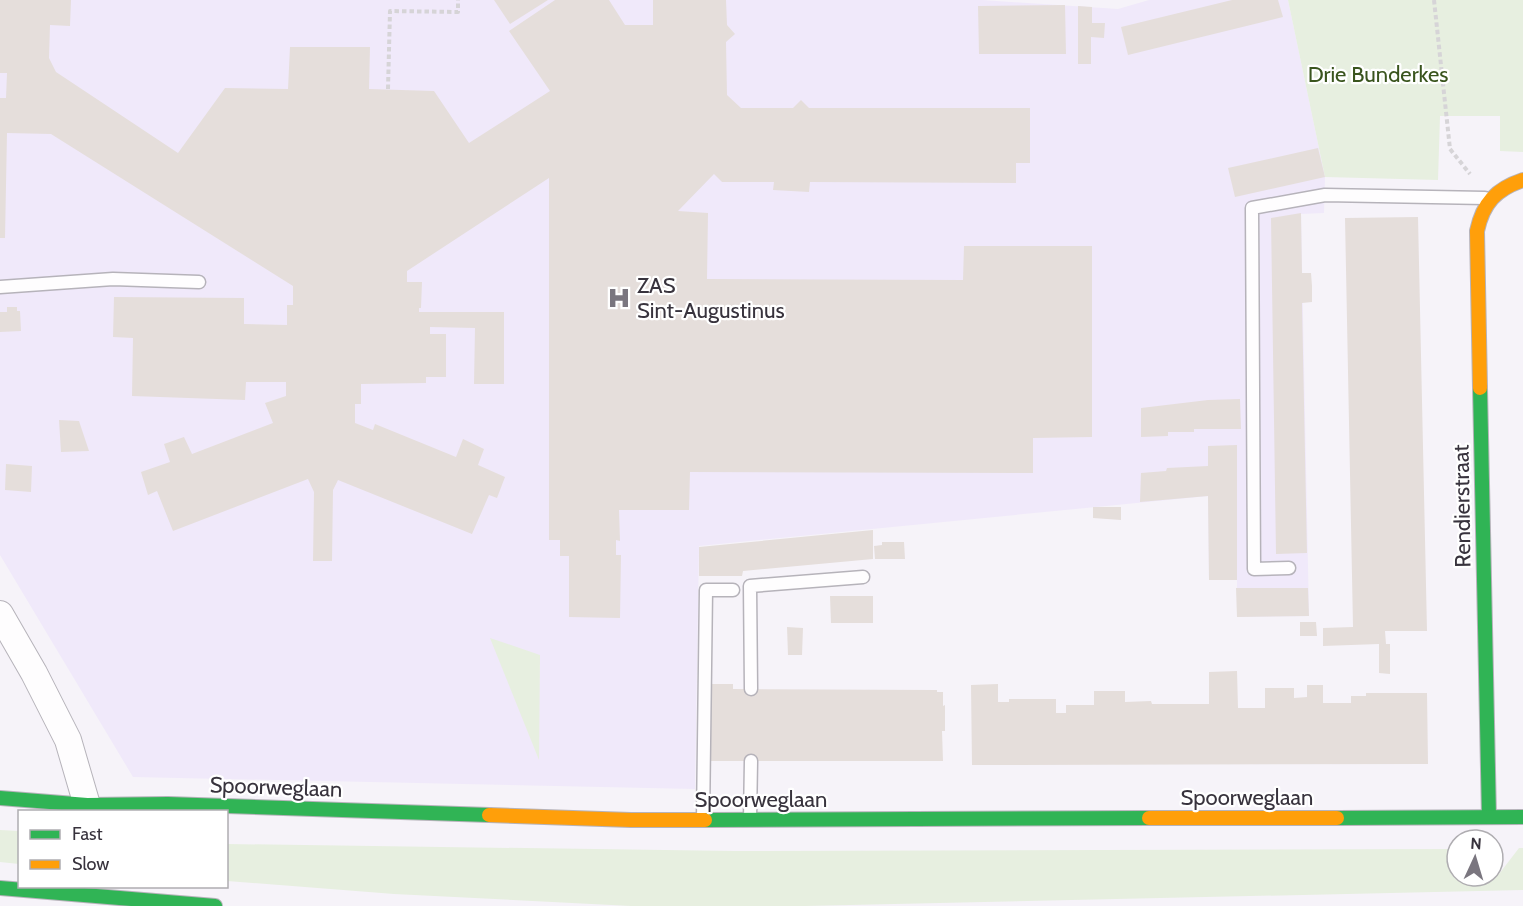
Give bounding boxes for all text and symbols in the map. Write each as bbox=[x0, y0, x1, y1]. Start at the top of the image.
park label: Drie Bunderkes bbox=[1308, 61, 1448, 88]
place label: ZAS Sint-Augustinus bbox=[637, 272, 785, 324]
hospital icon: ZAS Sint-Augustinus bbox=[606, 285, 632, 311]
street label: Rendierstraat bbox=[1447, 444, 1477, 568]
street label: Spoorweglaan bbox=[209, 771, 343, 803]
street label: Spoorweglaan bbox=[1181, 784, 1313, 811]
street label: Spoorweglaan bbox=[695, 786, 827, 813]
legend bbox=[18, 810, 228, 888]
text: Fast bbox=[72, 823, 103, 845]
north arrow bbox=[1445, 828, 1505, 888]
text: N bbox=[1470, 834, 1482, 853]
text: Slow bbox=[72, 853, 109, 875]

